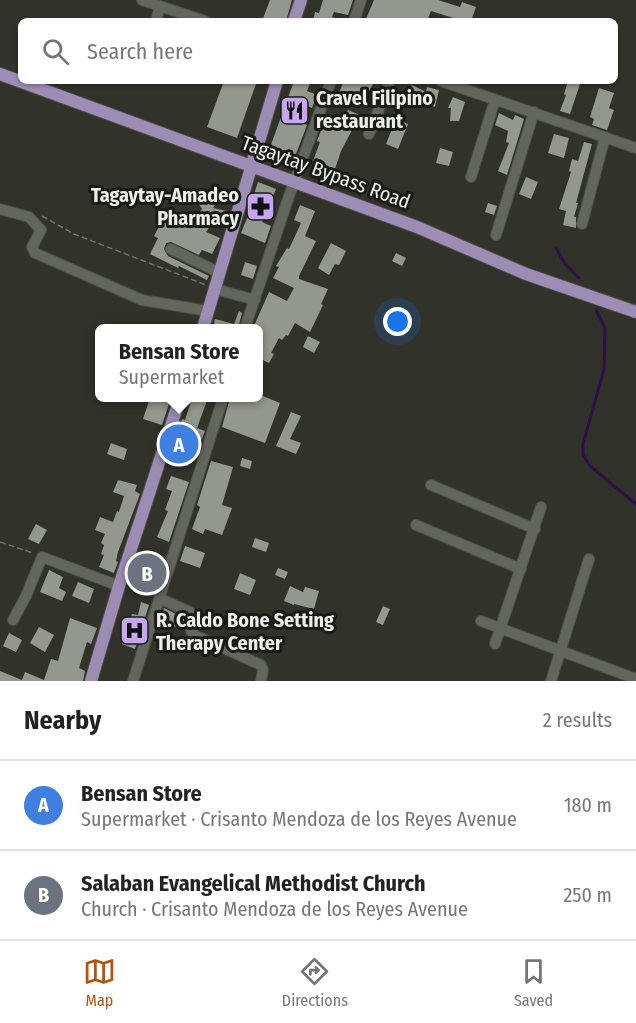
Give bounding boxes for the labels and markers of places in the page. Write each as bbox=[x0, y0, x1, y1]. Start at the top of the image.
place label: Cravel Filipino restaurant bbox=[316, 86, 433, 133]
restaurant icon: Cravel Filipino restaurant bbox=[279, 94, 311, 126]
place label: Tagaytay-Amadeo Pharmacy bbox=[91, 183, 239, 230]
pharmacy icon: Tagaytay-Amadeo Pharmacy bbox=[244, 190, 276, 222]
pin: A bbox=[160, 422, 198, 466]
pin: B bbox=[128, 550, 166, 596]
place label: R. Caldo Bone Setting Therapy Center bbox=[156, 608, 334, 655]
hospital icon: R. Caldo Bone Setting Therapy Center bbox=[119, 615, 151, 647]

